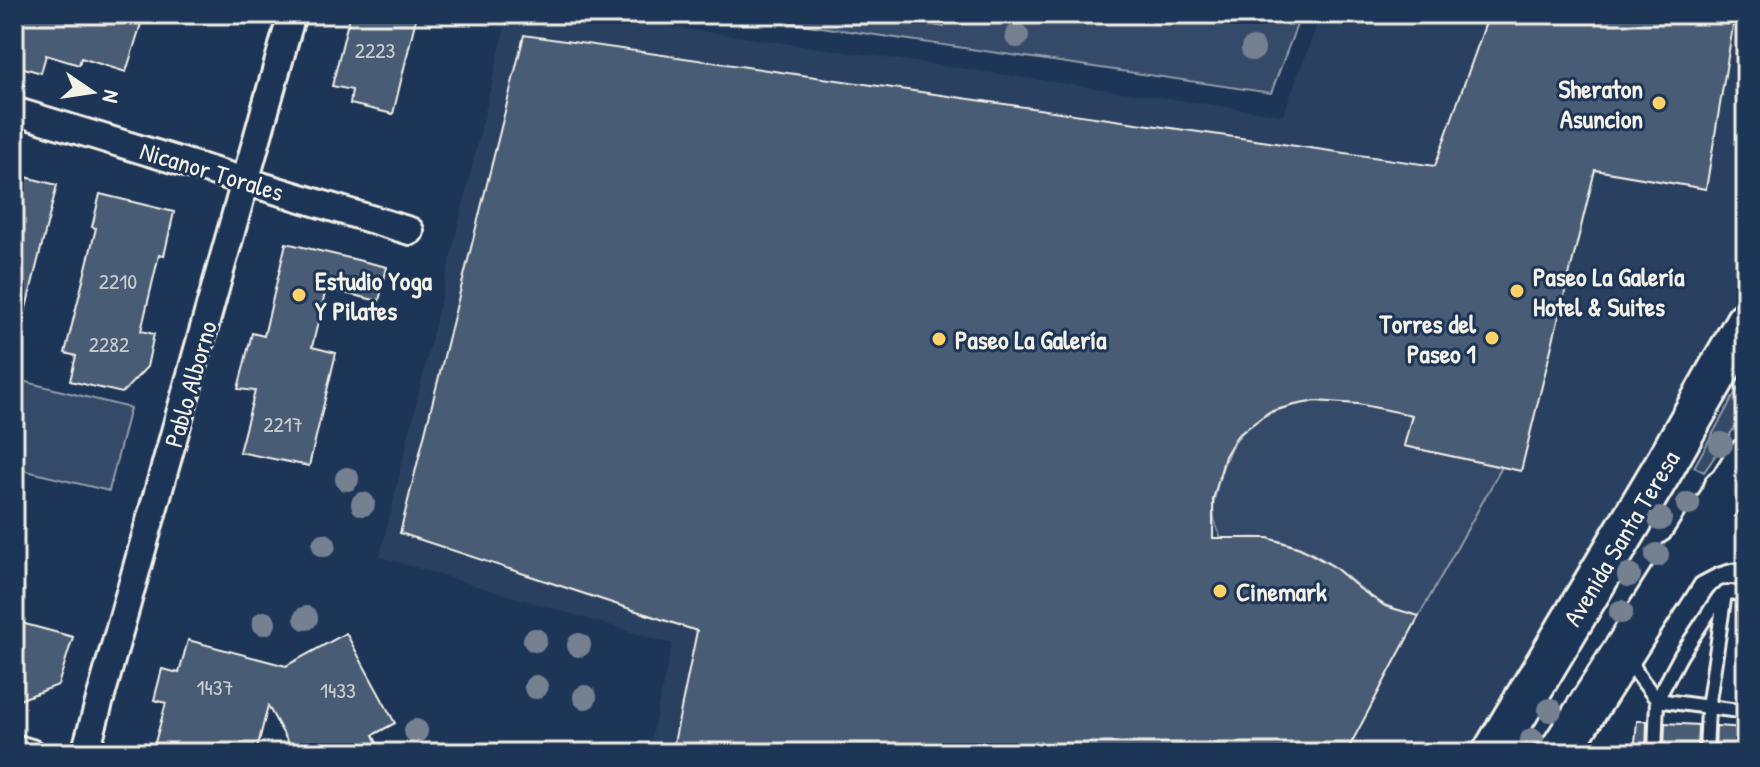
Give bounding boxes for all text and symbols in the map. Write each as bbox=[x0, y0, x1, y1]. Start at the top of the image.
house number: 2223 bbox=[355, 35, 396, 65]
north arrow bbox=[52, 52, 132, 132]
place label: Sheraton Asuncion bbox=[1558, 71, 1643, 136]
text: N bbox=[95, 87, 127, 106]
marker: Sheraton Asuncion bbox=[1650, 94, 1668, 112]
street label: Nicanor Torales bbox=[136, 133, 288, 209]
place label: Paseo La Galería Hotel & Suites bbox=[1533, 259, 1685, 324]
place label: Estudio Yoga Y Pilates bbox=[315, 263, 433, 328]
house number: 2210 bbox=[99, 266, 137, 296]
marker: Paseo La Galería Hotel & Suites bbox=[1508, 282, 1526, 300]
marker: Estudio Yoga Y Pilates bbox=[290, 286, 308, 304]
place label: Torres del Paseo 1 bbox=[1379, 306, 1477, 371]
street label: Pablo Alborno bbox=[155, 317, 225, 451]
place label: Paseo La Galería bbox=[955, 322, 1107, 357]
house number: 2282 bbox=[89, 329, 130, 359]
marker: Torres del Paseo 1 bbox=[1483, 329, 1501, 347]
marker: Paseo La Galería bbox=[930, 330, 948, 348]
house number: 2217 bbox=[263, 409, 303, 439]
street label: Avenida Santa Teresa bbox=[1555, 444, 1687, 632]
place label: Cinemark bbox=[1236, 574, 1327, 609]
marker: Cinemark bbox=[1211, 582, 1229, 600]
house number: 1437 bbox=[197, 672, 233, 702]
house number: 1433 bbox=[320, 675, 356, 705]

